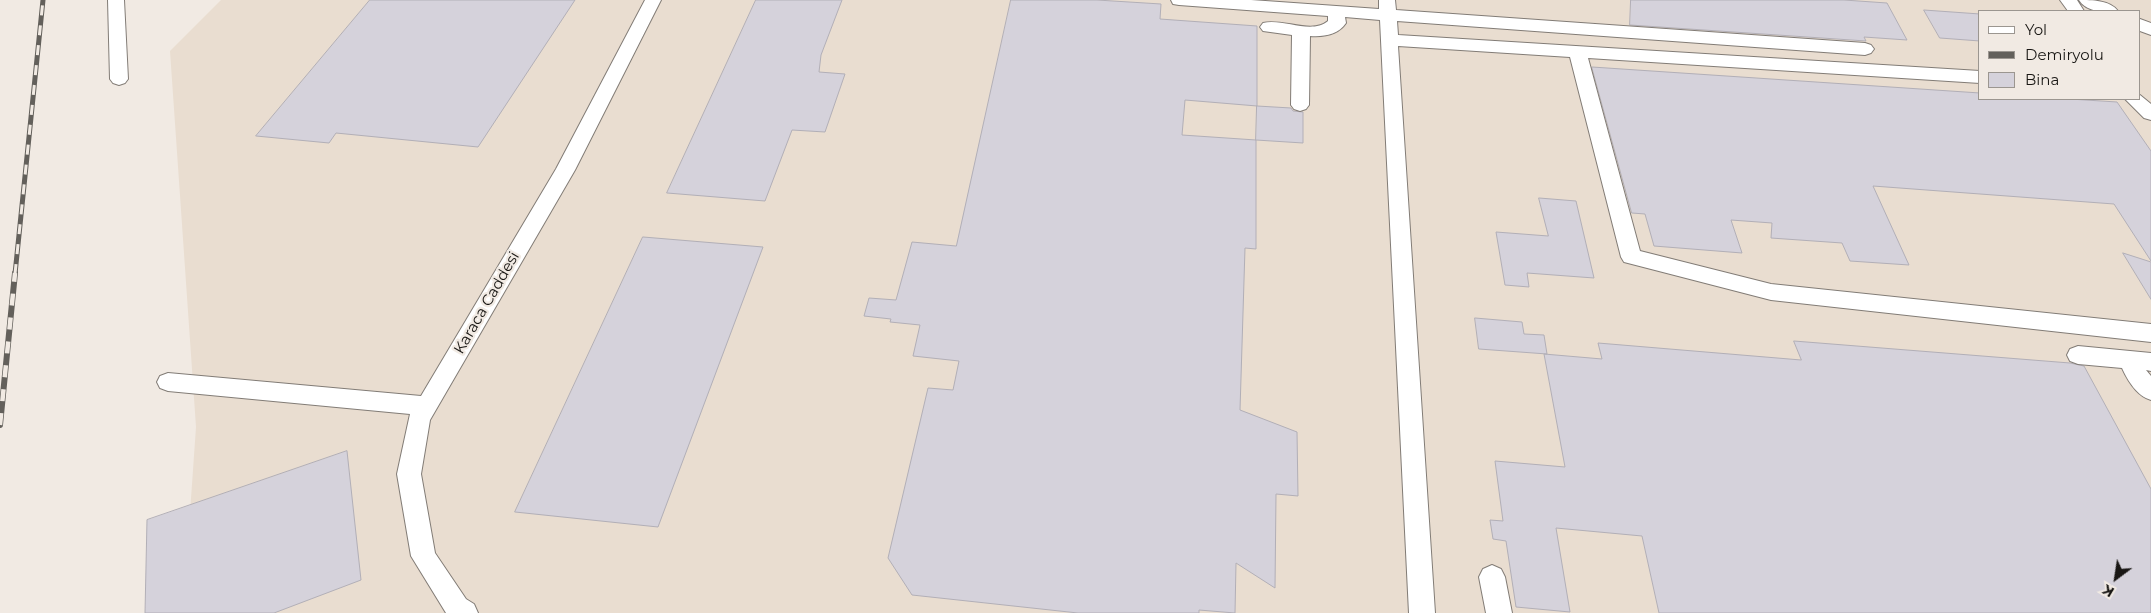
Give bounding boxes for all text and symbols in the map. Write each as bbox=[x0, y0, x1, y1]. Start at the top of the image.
legend bbox=[1978, 10, 2141, 100]
text: Yol bbox=[2025, 20, 2047, 39]
text: Demiryolu bbox=[2025, 45, 2104, 64]
text: Bina bbox=[2025, 70, 2059, 89]
street label: Karaca Caddesi bbox=[450, 249, 524, 357]
north arrow bbox=[2091, 553, 2141, 603]
text: K bbox=[2099, 580, 2117, 601]

